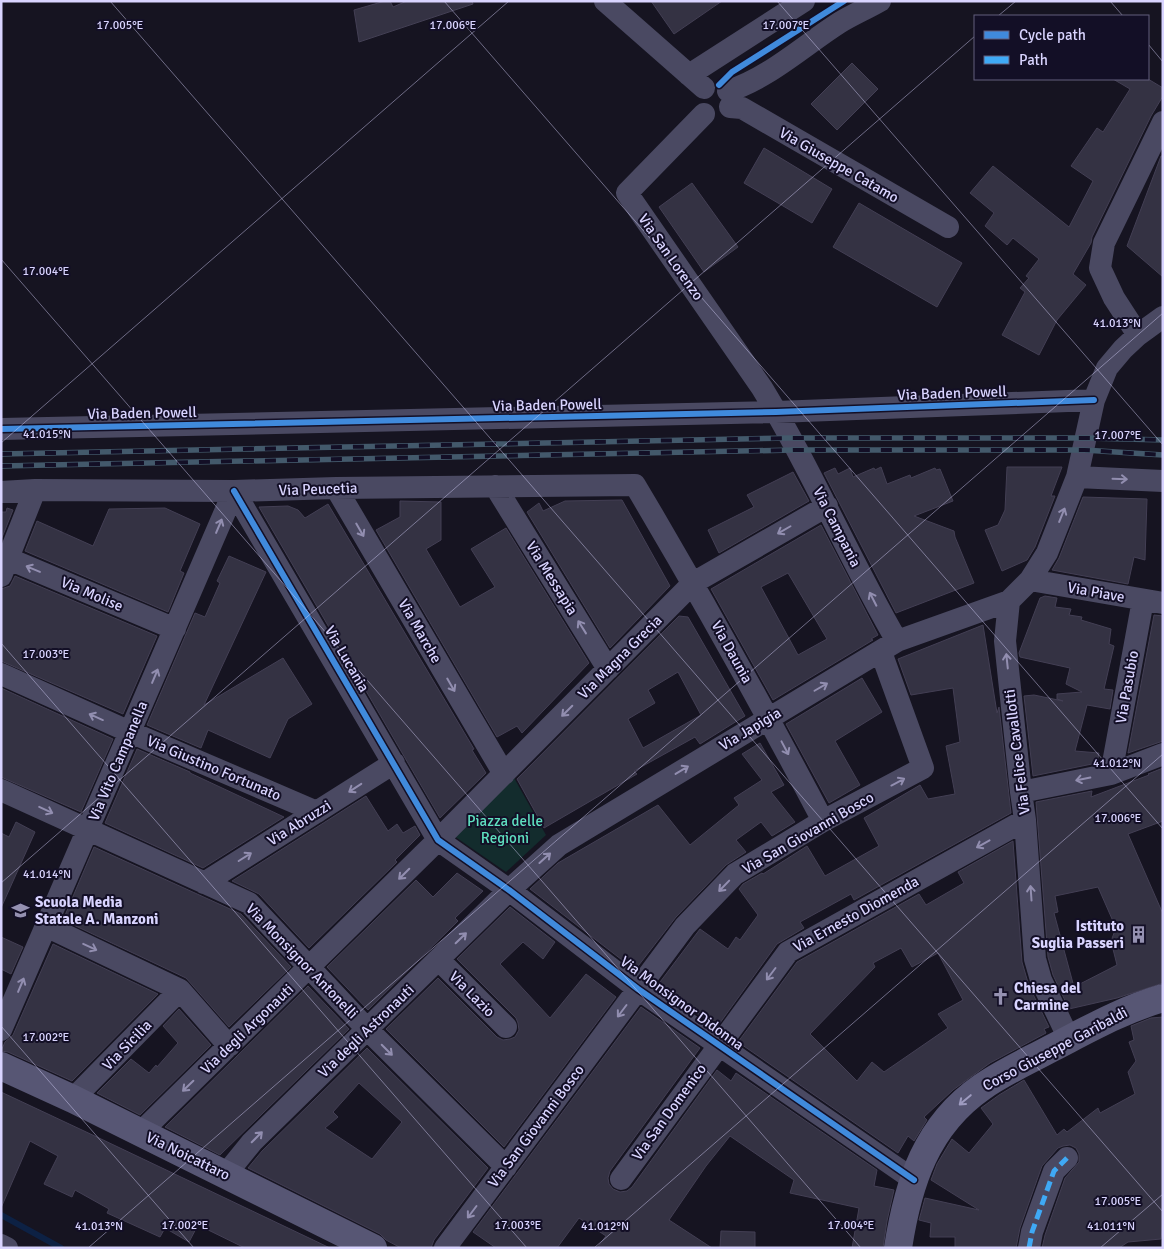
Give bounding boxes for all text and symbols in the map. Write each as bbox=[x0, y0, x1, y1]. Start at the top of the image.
legend bbox=[974, 15, 1149, 80]
text: 17.005°E bbox=[97, 18, 144, 33]
text: 17.006°E bbox=[430, 18, 477, 33]
text: 17.007°E bbox=[763, 18, 810, 33]
text: Cycle path bbox=[1019, 26, 1086, 44]
text: Path bbox=[1019, 51, 1048, 69]
street label: Via Giuseppe Catamo bbox=[776, 123, 902, 207]
street label: Via San Lorenzo bbox=[635, 210, 708, 304]
text: 17.004°E bbox=[23, 264, 70, 279]
text: 41.013°N bbox=[1093, 316, 1141, 331]
street label: Via Baden Powell bbox=[897, 382, 1007, 404]
street label: Via Baden Powell bbox=[492, 395, 602, 415]
street label: Via Baden Powell bbox=[87, 403, 197, 423]
text: 41.015°N bbox=[23, 427, 71, 442]
text: 17.007°E bbox=[1095, 428, 1142, 443]
one-way arrow bbox=[1112, 474, 1128, 484]
street label: Via Peucetia bbox=[278, 479, 358, 499]
street label: Via Campania bbox=[809, 484, 865, 570]
one-way arrow bbox=[1058, 508, 1067, 524]
one-way arrow bbox=[216, 519, 225, 534]
one-way arrow bbox=[356, 522, 366, 536]
one-way arrow bbox=[778, 526, 792, 536]
street label: Via Messapia bbox=[522, 538, 582, 618]
one-way arrow bbox=[26, 563, 41, 573]
street label: Via Molise bbox=[58, 573, 126, 615]
street label: Via Piave bbox=[1066, 578, 1126, 606]
one-way arrow bbox=[868, 592, 877, 607]
street label: Via Marche bbox=[394, 596, 446, 666]
street label: Via Magna Grecia bbox=[574, 611, 666, 703]
street label: Via Daunia bbox=[707, 618, 757, 686]
one-way arrow bbox=[577, 621, 587, 635]
street label: Via Lucania bbox=[321, 623, 373, 695]
text: 17.003°E bbox=[23, 647, 70, 662]
street label: Via Pasubio bbox=[1112, 649, 1142, 725]
one-way arrow bbox=[1002, 654, 1012, 670]
one-way arrow bbox=[150, 669, 160, 684]
one-way arrow bbox=[447, 677, 457, 692]
one-way arrow bbox=[814, 681, 828, 691]
street label: Via Felice Cavallotti bbox=[1000, 688, 1034, 816]
street label: Via Vito Campanella bbox=[85, 698, 151, 824]
street label: Via Japigia bbox=[716, 703, 784, 755]
one-way arrow bbox=[561, 704, 573, 716]
one-way arrow bbox=[89, 711, 104, 721]
street label: Via Giustino Fortunato bbox=[144, 732, 284, 804]
one-way arrow bbox=[780, 740, 790, 755]
text: 41.012°N bbox=[1093, 756, 1141, 771]
one-way arrow bbox=[675, 765, 689, 775]
one-way arrow bbox=[1076, 775, 1092, 785]
one-way arrow bbox=[890, 777, 905, 787]
one-way arrow bbox=[349, 783, 363, 793]
street label: Via San Giovanni Bosco bbox=[739, 788, 877, 878]
street label: Via Abruzzi bbox=[264, 796, 334, 850]
one-way arrow bbox=[38, 806, 53, 816]
text: 17.006°E bbox=[1095, 811, 1142, 826]
park label: Piazza delle Regioni bbox=[467, 812, 543, 847]
one-way arrow bbox=[975, 839, 990, 849]
one-way arrow bbox=[238, 851, 252, 861]
one-way arrow bbox=[539, 852, 552, 864]
text: 41.014°N bbox=[23, 867, 71, 882]
one-way arrow bbox=[398, 868, 410, 880]
street label: Via Ernesto Diomenda bbox=[790, 872, 922, 956]
one-way arrow bbox=[718, 879, 730, 892]
one-way arrow bbox=[1026, 885, 1035, 901]
place label: Scuola Media Statale A. Manzoni bbox=[35, 893, 159, 928]
street label: Via Monsignor Antonelli bbox=[242, 899, 362, 1023]
school or university icon: Scuola Media Statale A. Manzoni bbox=[11, 901, 31, 921]
place label: Istituto Suglia Passeri bbox=[1032, 917, 1124, 952]
building icon: Istituto Suglia Passeri bbox=[1128, 925, 1148, 945]
one-way arrow bbox=[455, 931, 467, 944]
one-way arrow bbox=[82, 943, 97, 952]
street label: Via Monsignor Didonna bbox=[617, 952, 747, 1054]
street label: Via Lazio bbox=[445, 967, 499, 1021]
one-way arrow bbox=[766, 967, 777, 980]
one-way arrow bbox=[16, 978, 26, 993]
place label: Chiesa del Carmine bbox=[1014, 979, 1081, 1014]
street label: Via degli Argonauti bbox=[197, 980, 297, 1078]
street label: Via degli Astronauti bbox=[314, 981, 418, 1081]
church icon: Chiesa del Carmine bbox=[990, 987, 1010, 1007]
street label: Corso Giuseppe Garibaldi bbox=[979, 1003, 1131, 1095]
one-way arrow bbox=[617, 1004, 627, 1018]
street label: Via Sicilia bbox=[99, 1016, 155, 1074]
text: 17.002°E bbox=[23, 1030, 70, 1045]
one-way arrow bbox=[381, 1043, 393, 1056]
street label: Via San Domenico bbox=[628, 1060, 710, 1164]
street label: Via San Giovanni Bosco bbox=[484, 1061, 588, 1191]
one-way arrow bbox=[181, 1080, 194, 1092]
one-way arrow bbox=[958, 1095, 971, 1106]
street label: Via Noicattaro bbox=[143, 1128, 233, 1184]
one-way arrow bbox=[251, 1131, 264, 1143]
text: 17.005°E bbox=[1095, 1194, 1142, 1209]
one-way arrow bbox=[467, 1205, 478, 1218]
text: 17.002°E bbox=[162, 1218, 209, 1233]
text: 17.003°E bbox=[495, 1218, 542, 1233]
text: 17.004°E bbox=[828, 1218, 875, 1233]
text: 41.013°N bbox=[75, 1219, 123, 1234]
text: 41.012°N bbox=[581, 1219, 629, 1234]
text: 41.011°N bbox=[1087, 1219, 1135, 1234]

